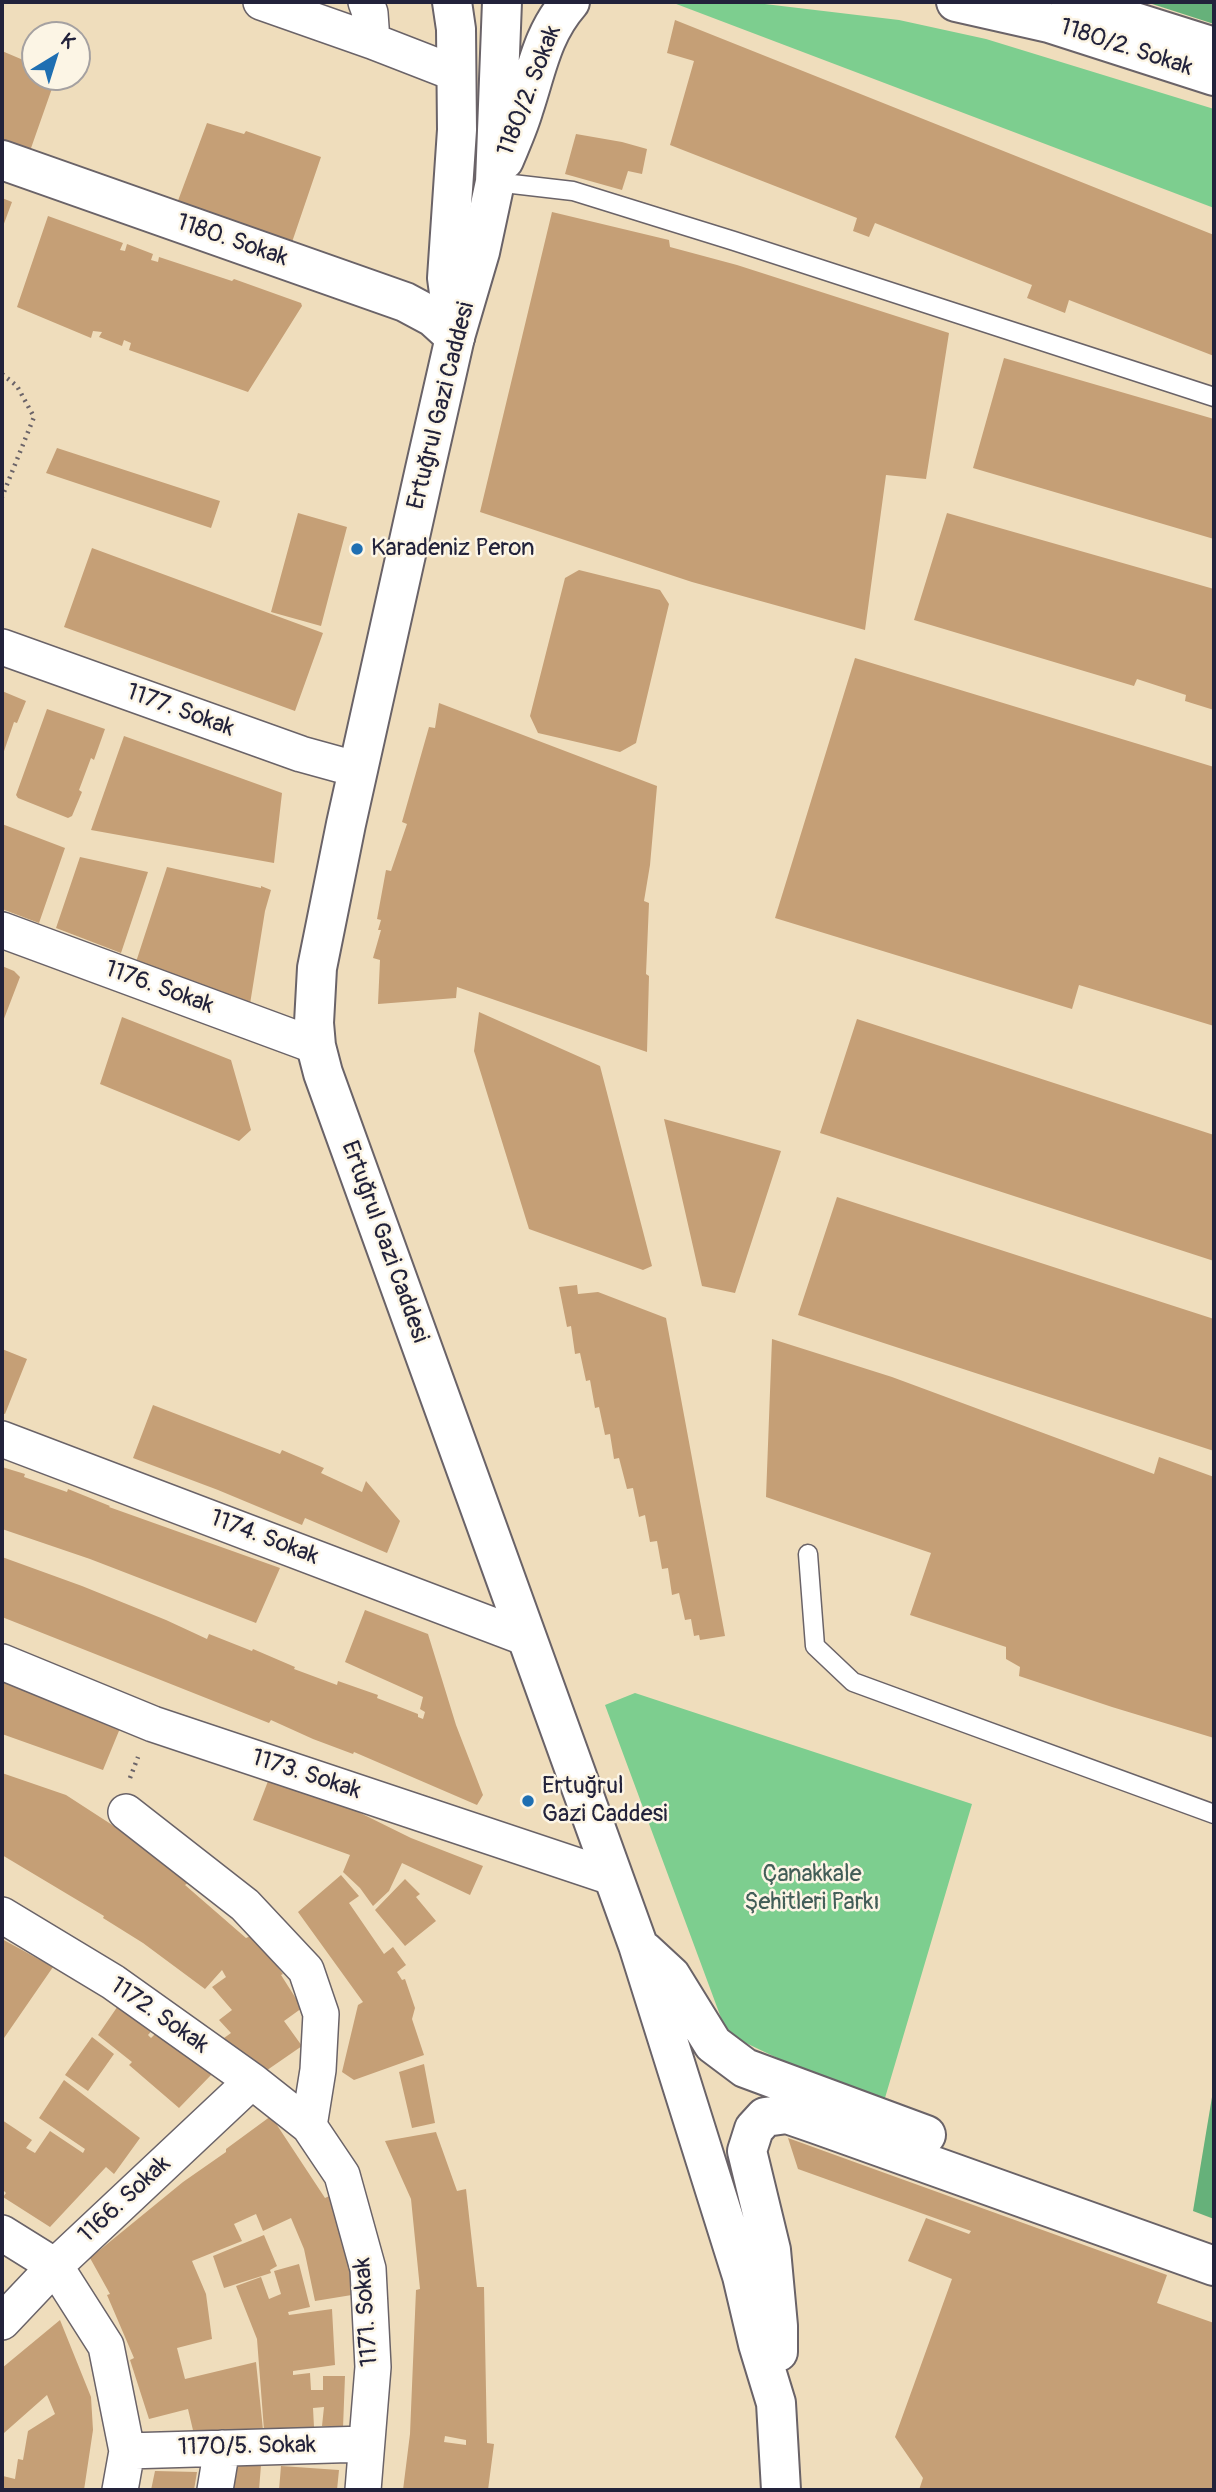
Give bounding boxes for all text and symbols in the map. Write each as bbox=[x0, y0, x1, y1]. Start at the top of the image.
street label: 1180/2. Sokak bbox=[1056, 13, 1196, 83]
north arrow bbox=[21, 21, 91, 91]
street label: 1180/2. Sokak bbox=[492, 22, 568, 160]
text: K bbox=[56, 28, 80, 54]
street label: 1180. Sokak bbox=[173, 209, 291, 273]
street label: Ertuğrul Gazi Caddesi bbox=[402, 299, 482, 513]
place label: Karadeniz Peron bbox=[371, 535, 535, 563]
marker: Karadeniz Peron bbox=[349, 541, 365, 557]
street label: 1177. Sokak bbox=[122, 678, 238, 744]
street label: 1176. Sokak bbox=[101, 955, 217, 1021]
street label: Ertuğrul Gazi Caddesi bbox=[334, 1137, 434, 1347]
street label: 1174. Sokak bbox=[206, 1504, 322, 1572]
street label: 1173. Sokak bbox=[248, 1744, 364, 1806]
place label: Ertuğrul Gazi Caddesi bbox=[542, 1773, 668, 1829]
marker: Ertuğrul Gazi Caddesi bbox=[520, 1793, 536, 1809]
park label: Çanakkale Şehitleri Parkı bbox=[744, 1861, 880, 1917]
street label: 1172. Sokak bbox=[104, 1972, 214, 2060]
street label: 1166. Sokak bbox=[73, 2150, 177, 2250]
street label: 1171. Sokak bbox=[349, 2256, 385, 2368]
street label: 1170/5. Sokak bbox=[178, 2431, 316, 2463]

